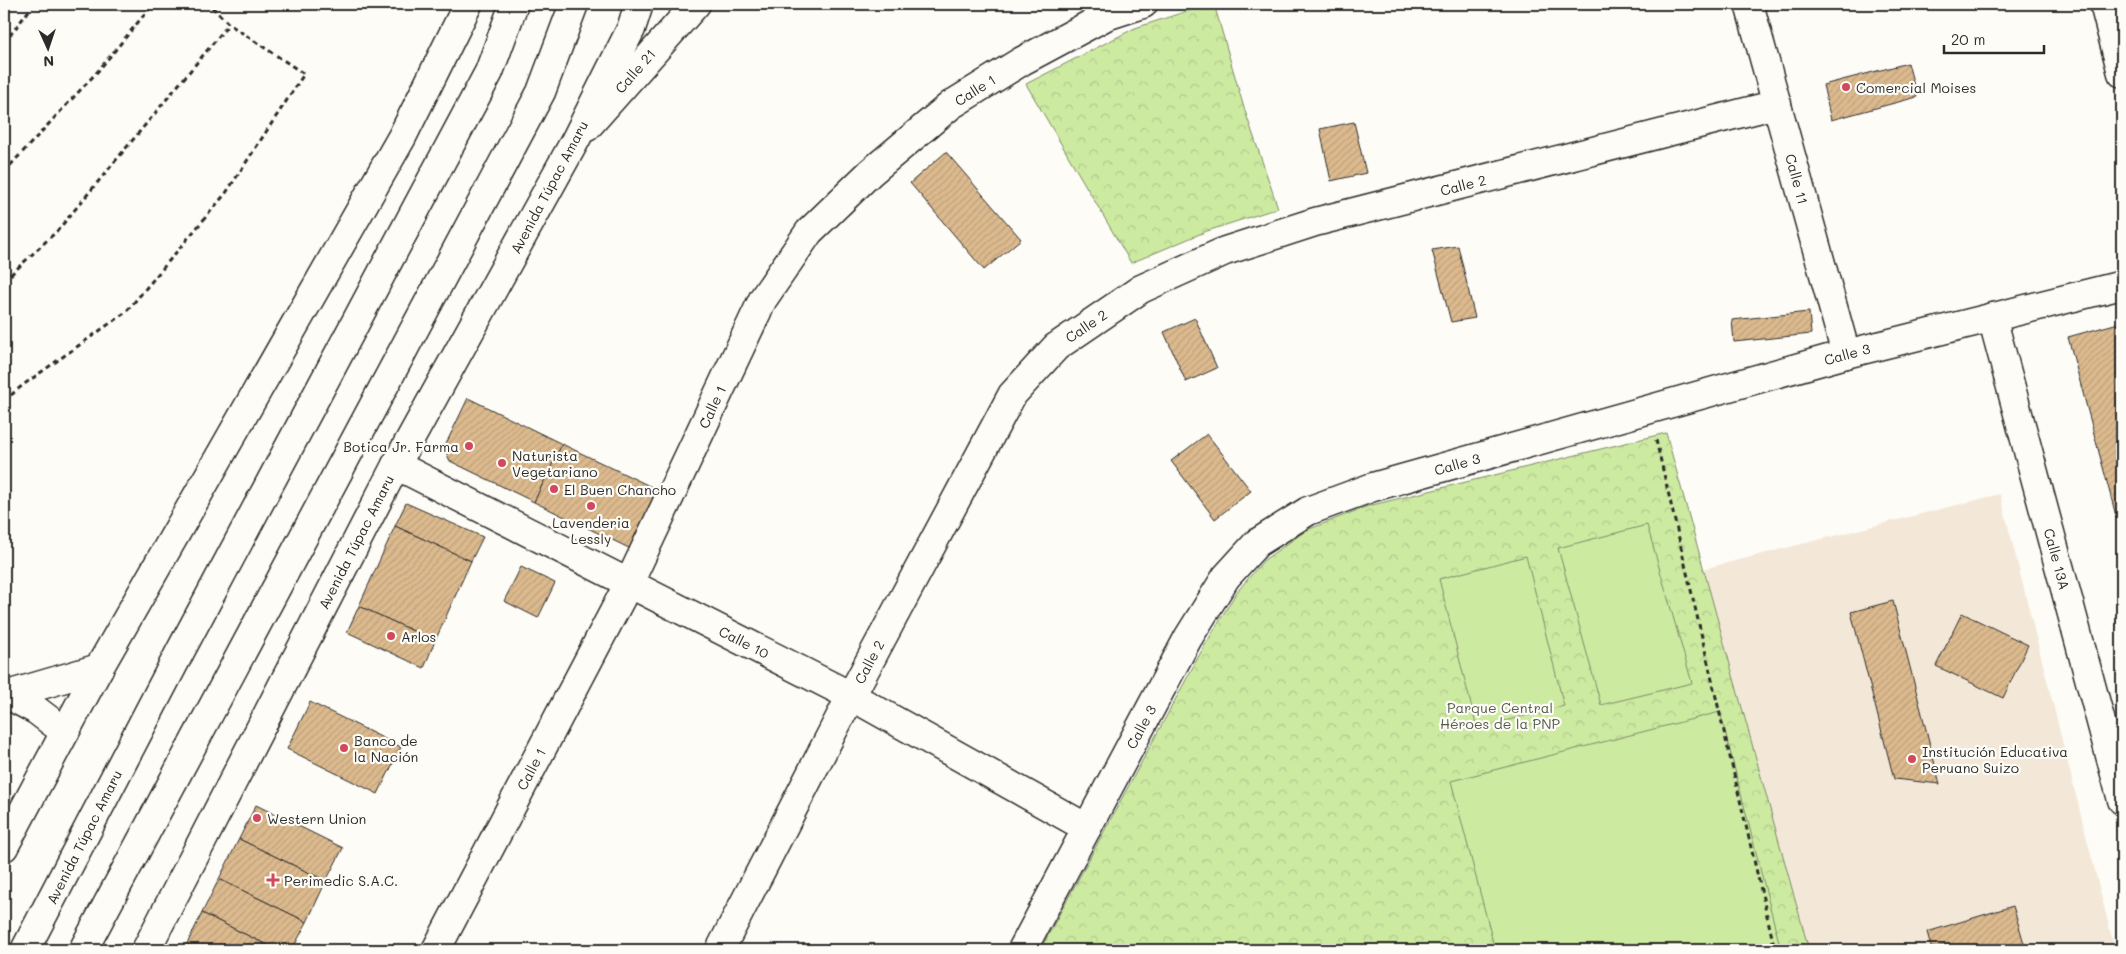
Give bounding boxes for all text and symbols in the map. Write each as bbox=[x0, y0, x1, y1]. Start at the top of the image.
north arrow bbox=[22, 22, 72, 72]
scale bar bbox=[1944, 22, 2044, 54]
text: 20 m bbox=[1951, 29, 1985, 49]
street label: Calle 21 bbox=[610, 45, 660, 97]
text: N bbox=[43, 52, 55, 71]
street label: Calle 1 bbox=[951, 70, 999, 110]
place label: Comercial Moises bbox=[1856, 78, 1976, 97]
marker: Comercial Moises bbox=[1840, 81, 1852, 93]
street label: Avenida Túpac Amaru bbox=[506, 117, 592, 257]
street label: Calle 11 bbox=[1781, 152, 1813, 206]
street label: Calle 2 bbox=[1438, 170, 1488, 200]
street label: Calle 2 bbox=[1061, 305, 1111, 347]
street label: Calle 3 bbox=[1822, 339, 1872, 369]
street label: Calle 1 bbox=[694, 383, 730, 431]
place label: Botica Jr. Farma bbox=[343, 437, 459, 456]
marker: Botica Jr. Farma bbox=[463, 440, 475, 452]
place label: Naturista Vegetariano bbox=[512, 446, 597, 481]
street label: Calle 3 bbox=[1432, 448, 1482, 480]
marker: Naturista Vegetariano bbox=[496, 457, 508, 469]
street label: Avenida Túpac Amaru bbox=[314, 472, 398, 612]
place label: El Buen Chancho bbox=[564, 480, 676, 499]
marker: El Buen Chancho bbox=[548, 483, 560, 495]
marker: Lavenderia Lessly bbox=[585, 500, 597, 512]
place label: Lavenderia Lessly bbox=[552, 513, 630, 548]
street label: Calle 13A bbox=[2040, 526, 2074, 592]
street label: Calle 10 bbox=[716, 621, 773, 663]
place label: Arlos bbox=[401, 627, 436, 646]
marker: Arlos bbox=[385, 630, 397, 642]
street label: Calle 2 bbox=[850, 637, 888, 687]
park label: Parque Central Héroes de la PNP bbox=[1440, 698, 1560, 733]
street label: Calle 3 bbox=[1122, 702, 1160, 752]
place label: Banco de la Nación bbox=[354, 731, 418, 766]
marker: Banco de la Nación bbox=[338, 742, 350, 754]
place label: Institución Educativa Peruano Suizo bbox=[1922, 742, 2068, 777]
street label: Calle 1 bbox=[512, 745, 550, 793]
marker: Institución Educativa Peruano Suizo bbox=[1906, 753, 1918, 765]
street label: Avenida Túpac Amaru bbox=[42, 767, 126, 907]
place label: Western Union bbox=[267, 809, 366, 828]
marker: Western Union bbox=[251, 812, 263, 824]
place label: Perimedic S.A.C. bbox=[284, 871, 398, 890]
marker: Perimedic S.A.C. bbox=[266, 873, 280, 887]

